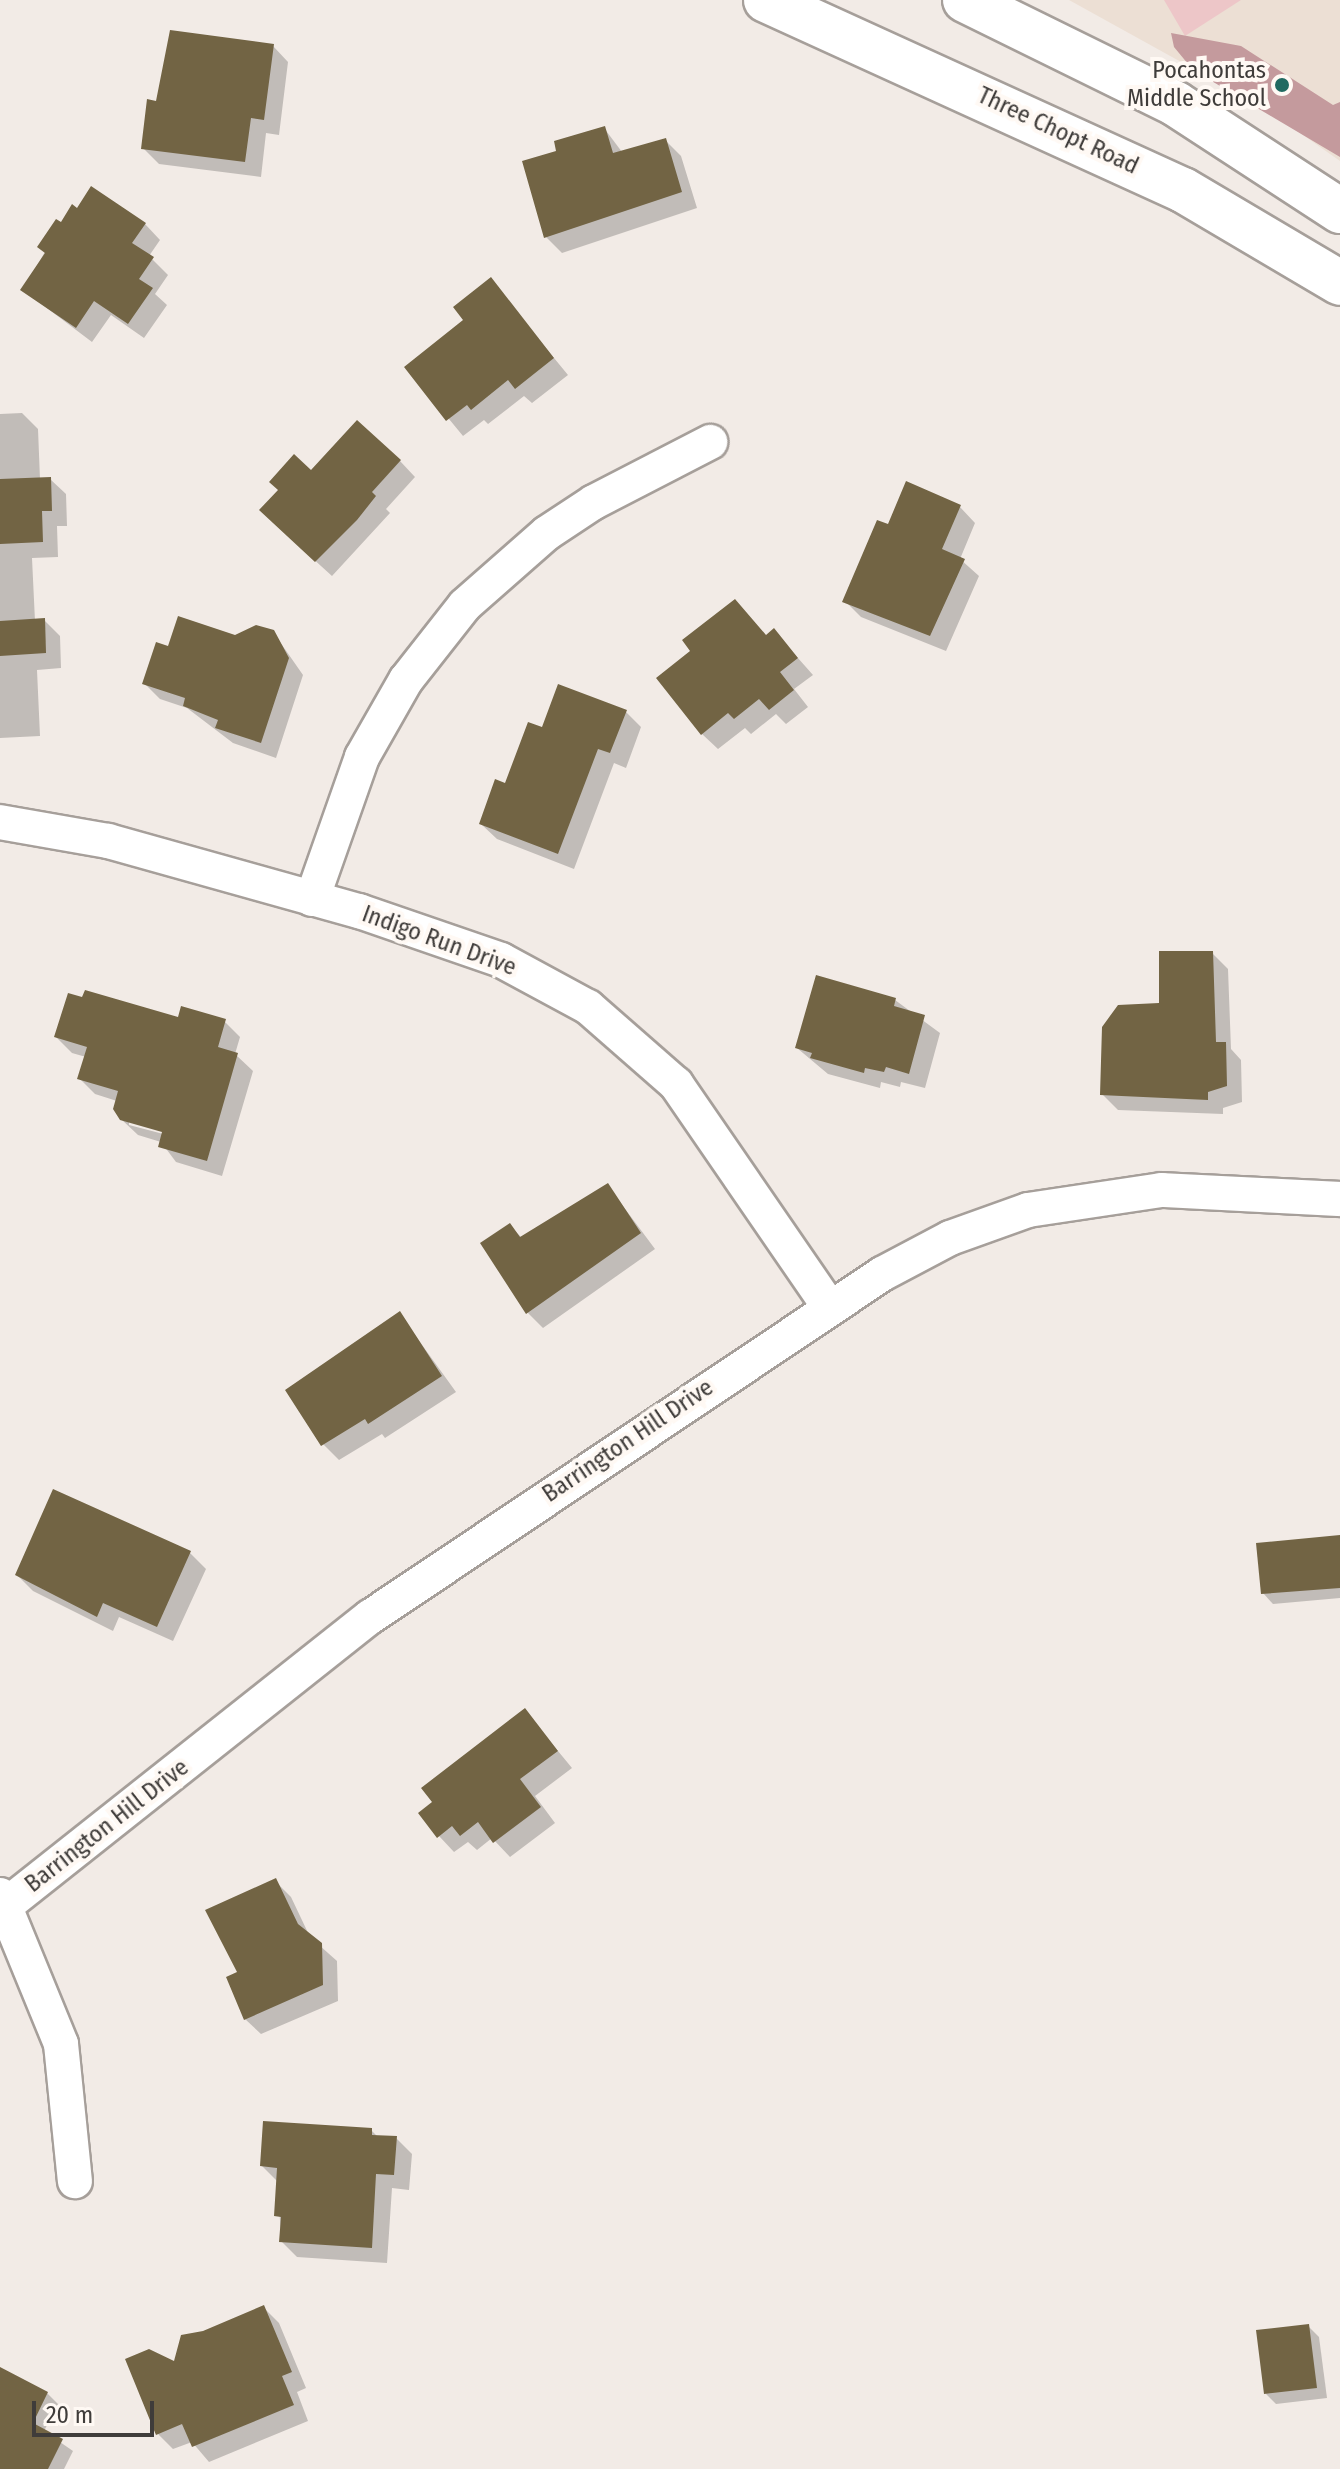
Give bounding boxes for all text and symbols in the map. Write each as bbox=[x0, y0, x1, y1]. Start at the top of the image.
place label: Pocahontas Middle School bbox=[1127, 57, 1266, 113]
marker: Pocahontas Middle School bbox=[1273, 76, 1291, 94]
street label: Three Chopt Road bbox=[973, 81, 1143, 181]
street label: Indigo Run Drive bbox=[358, 900, 520, 982]
street label: Barrington Hill Drive bbox=[537, 1373, 719, 1509]
street label: Barrington Hill Drive bbox=[19, 1753, 195, 1899]
scale bar bbox=[36, 2385, 158, 2435]
text: 20 m bbox=[46, 2401, 93, 2429]

